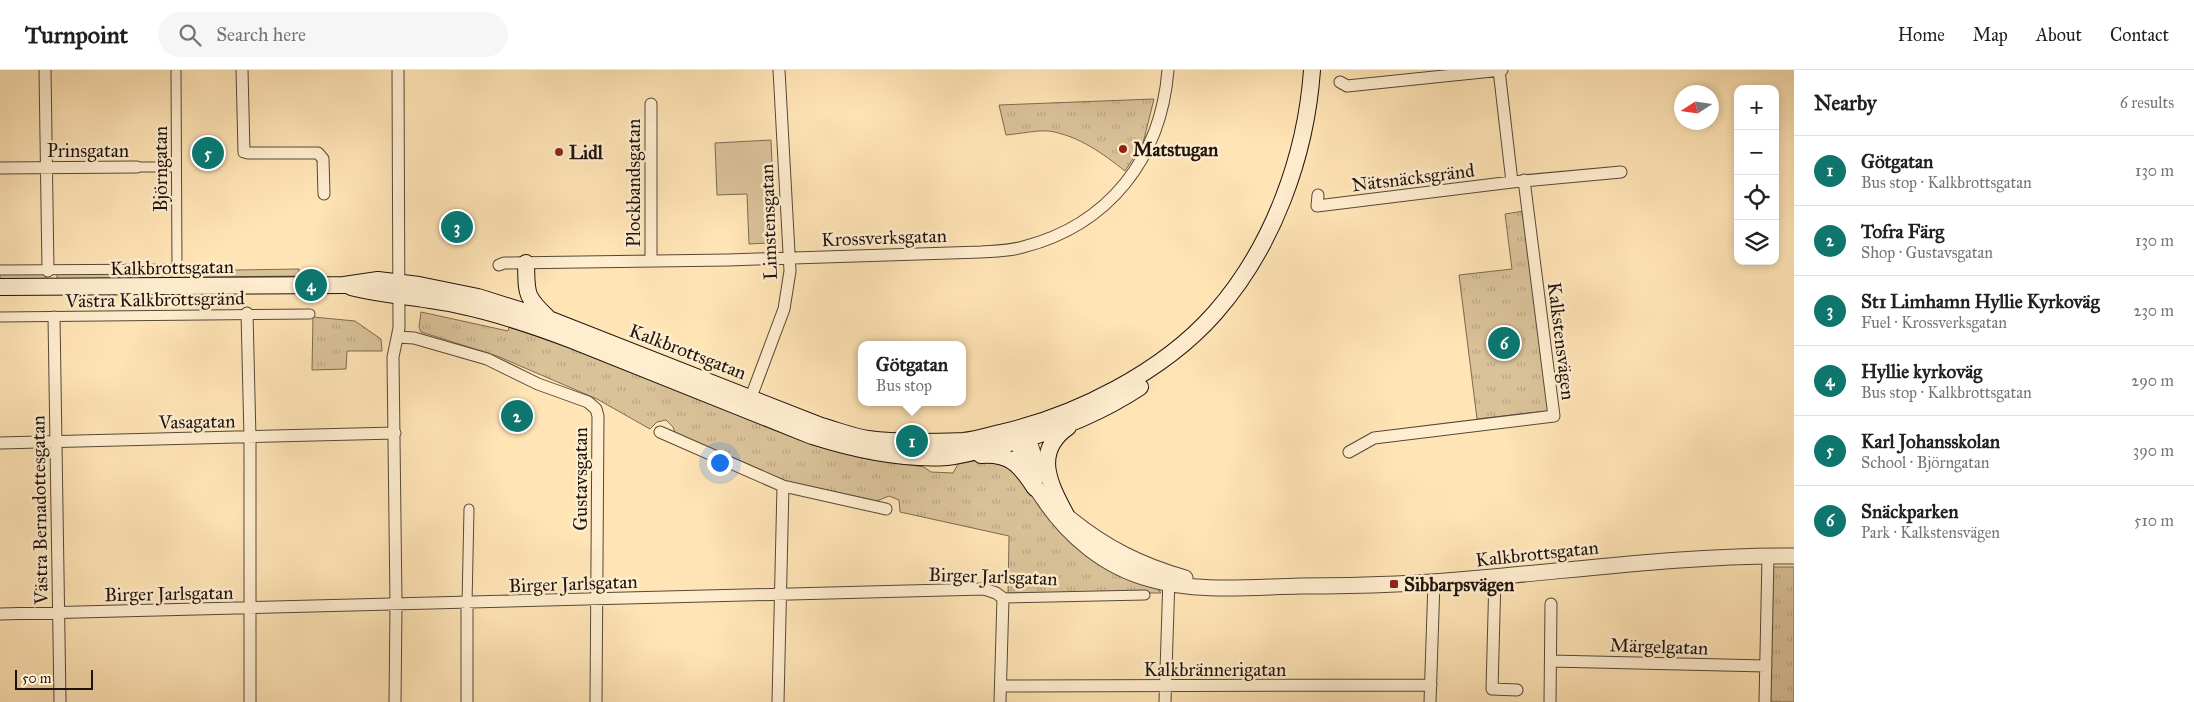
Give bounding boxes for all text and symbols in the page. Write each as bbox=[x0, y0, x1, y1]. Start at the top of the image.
search box bbox=[158, 12, 508, 57]
text: Turnpoint bbox=[25, 20, 128, 50]
icon: search bbox=[176, 21, 204, 49]
text: Search here bbox=[216, 23, 306, 46]
text: Home bbox=[1898, 24, 1945, 46]
text: Map bbox=[1973, 24, 2008, 46]
text: About bbox=[2036, 24, 2082, 46]
text: Contact bbox=[2110, 24, 2169, 46]
north arrow bbox=[1674, 85, 1719, 130]
map controls bbox=[1734, 85, 1779, 265]
button: + bbox=[1734, 85, 1779, 130]
text: Nearby bbox=[1814, 90, 1877, 116]
text: 6 results bbox=[2120, 93, 2174, 112]
street label: Plockbandsgatan bbox=[622, 119, 646, 247]
street label: Björngatan bbox=[149, 126, 173, 212]
button: − bbox=[1734, 130, 1779, 175]
pin: 5 bbox=[192, 134, 224, 172]
place label: Matstugan bbox=[1133, 138, 1219, 162]
street label: Prinsgatan bbox=[47, 139, 129, 163]
place label: Lidl bbox=[569, 141, 604, 164]
marker: Matstugan bbox=[1117, 143, 1129, 155]
marker: Lidl bbox=[553, 146, 565, 158]
text: Götgatan bbox=[1861, 150, 1933, 173]
street label: Nätsnäcksgränd bbox=[1350, 159, 1476, 197]
text: 1 bbox=[1827, 161, 1833, 180]
text: 130 m bbox=[2135, 161, 2174, 180]
street label: Limstensgatan bbox=[755, 164, 783, 280]
text: Bus stop · Kalkbrottsgatan bbox=[1861, 173, 2032, 192]
button: locate bbox=[1734, 175, 1779, 220]
pin: 3 bbox=[441, 208, 473, 246]
button: layers bbox=[1734, 220, 1779, 265]
text: Tofra Färg bbox=[1861, 220, 1944, 243]
street label: Krossverksgatan bbox=[821, 224, 947, 252]
text: 2 bbox=[1826, 231, 1834, 250]
text: 130 m bbox=[2135, 231, 2174, 250]
text: Shop · Gustavsgatan bbox=[1861, 243, 1993, 262]
street label: Kalkbrottsgatan bbox=[110, 255, 234, 281]
pin: 4 bbox=[295, 266, 327, 304]
street label: Kalkstensvägen bbox=[1542, 281, 1580, 401]
street label: Västra Kalkbrottsgränd bbox=[64, 286, 245, 314]
text: St1 Limhamn Hyllie Kyrkoväg bbox=[1861, 290, 2100, 313]
text: 3 bbox=[1827, 301, 1833, 320]
text: 230 m bbox=[2134, 301, 2174, 320]
text: Fuel · Krossverksgatan bbox=[1861, 313, 2007, 332]
street label: Kalkbrottsgatan bbox=[626, 319, 750, 385]
pin: 6 bbox=[1488, 324, 1520, 362]
popup bbox=[858, 341, 966, 406]
text: Götgatan bbox=[876, 353, 948, 376]
text: Hyllie kyrkoväg bbox=[1861, 360, 1982, 383]
text: 4 bbox=[1826, 371, 1834, 390]
text: 290 m bbox=[2131, 371, 2174, 390]
text: Bus stop bbox=[876, 376, 932, 395]
text: Bus stop · Kalkbrottsgatan bbox=[1861, 383, 2032, 402]
pin: 2 bbox=[501, 397, 533, 435]
street label: Vasagatan bbox=[157, 409, 236, 435]
street label: Västra Bernadottesgatan bbox=[26, 415, 54, 606]
pin: 1 bbox=[896, 422, 928, 460]
street label: Gustavsgatan bbox=[569, 427, 593, 531]
text: Karl Johansskolan bbox=[1861, 430, 2000, 453]
text: 5 bbox=[1826, 441, 1834, 460]
text: 390 m bbox=[2133, 441, 2174, 460]
your location bbox=[707, 450, 733, 476]
text: School · Björngatan bbox=[1861, 453, 1989, 472]
text: Snäckparken bbox=[1861, 500, 1958, 523]
text: 6 bbox=[1826, 511, 1834, 530]
text: 510 m bbox=[2134, 511, 2174, 530]
text: Park · Kalkstensvägen bbox=[1861, 523, 2000, 542]
street label: Kalkbrottsgatan bbox=[1474, 536, 1600, 572]
street label: Birger Jarlsgatan bbox=[928, 563, 1058, 591]
street label: Birger Jarlsgatan bbox=[508, 570, 638, 598]
place label: Sibbarpsvägen bbox=[1404, 573, 1515, 597]
marker: Sibbarpsvägen bbox=[1388, 578, 1400, 590]
street label: Birger Jarlsgatan bbox=[104, 581, 234, 607]
street label: Märgelgatan bbox=[1609, 633, 1709, 661]
street label: Kalkbrännerigatan bbox=[1144, 658, 1286, 682]
scale bar bbox=[15, 667, 92, 690]
text: 50 m bbox=[22, 670, 51, 687]

